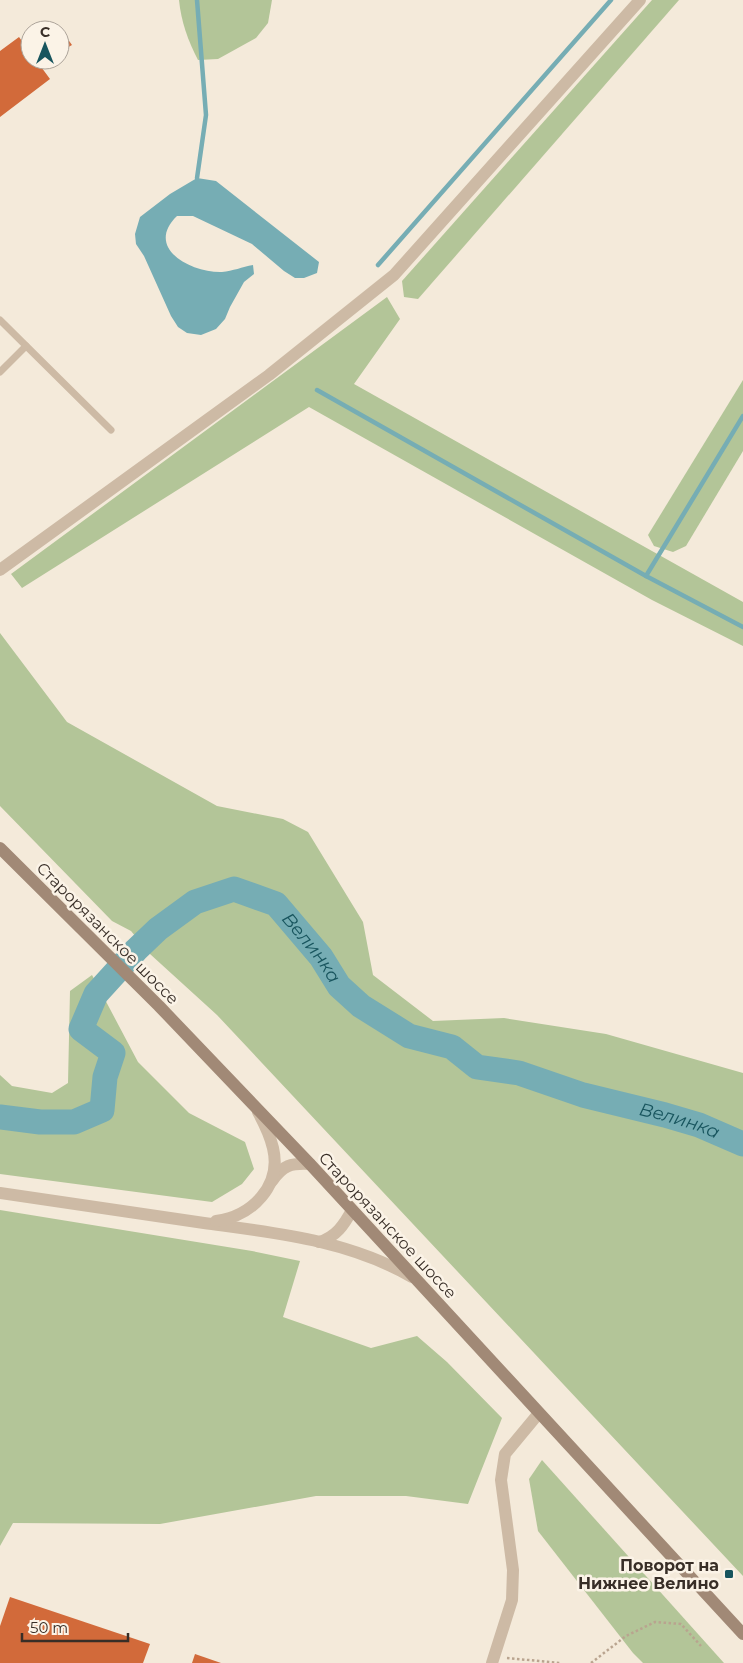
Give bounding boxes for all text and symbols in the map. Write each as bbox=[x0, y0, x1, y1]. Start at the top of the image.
north arrow bbox=[20, 20, 70, 70]
text: С bbox=[40, 23, 50, 41]
street label: Старорязанское шоссе bbox=[33, 858, 183, 1008]
water label: Велинка bbox=[277, 908, 345, 987]
water label: Велинка bbox=[637, 1098, 723, 1144]
street label: Старорязанское шоссе bbox=[315, 1148, 460, 1302]
place label: Поворот на Нижнее Велино bbox=[578, 1556, 719, 1593]
marker: Поворот на Нижнее Велино bbox=[723, 1568, 735, 1580]
scale bar bbox=[22, 1610, 129, 1642]
text: 50 m bbox=[30, 1618, 68, 1637]

